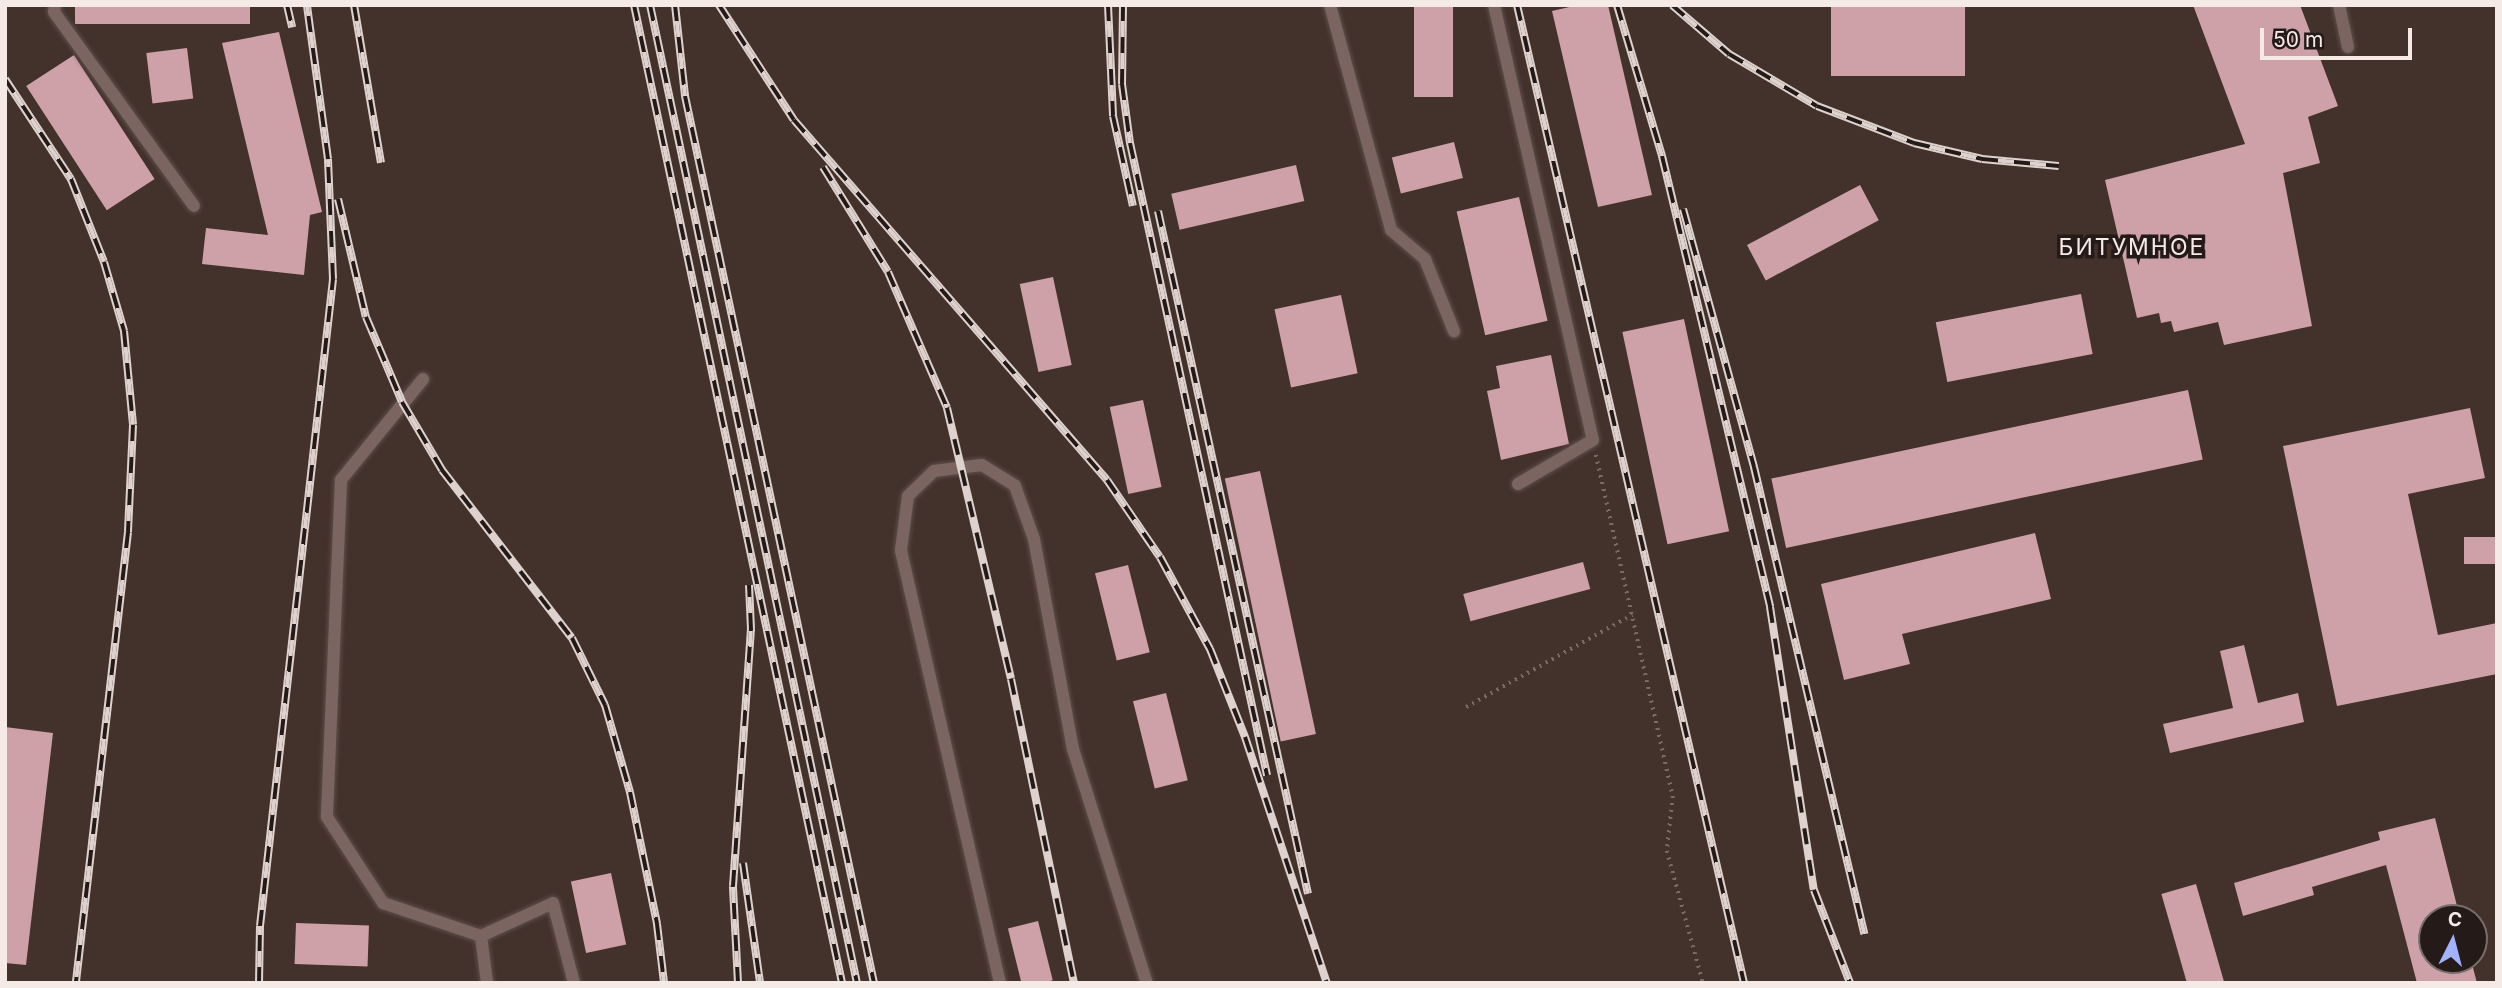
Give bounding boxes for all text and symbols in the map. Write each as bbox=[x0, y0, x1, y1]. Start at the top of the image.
scale bar bbox=[2264, 14, 2416, 58]
text: 50 m bbox=[2273, 27, 2323, 52]
district label: БИТУМНОЕ bbox=[2060, 233, 2204, 261]
north arrow bbox=[2418, 904, 2488, 974]
text: С bbox=[2447, 907, 2463, 932]

